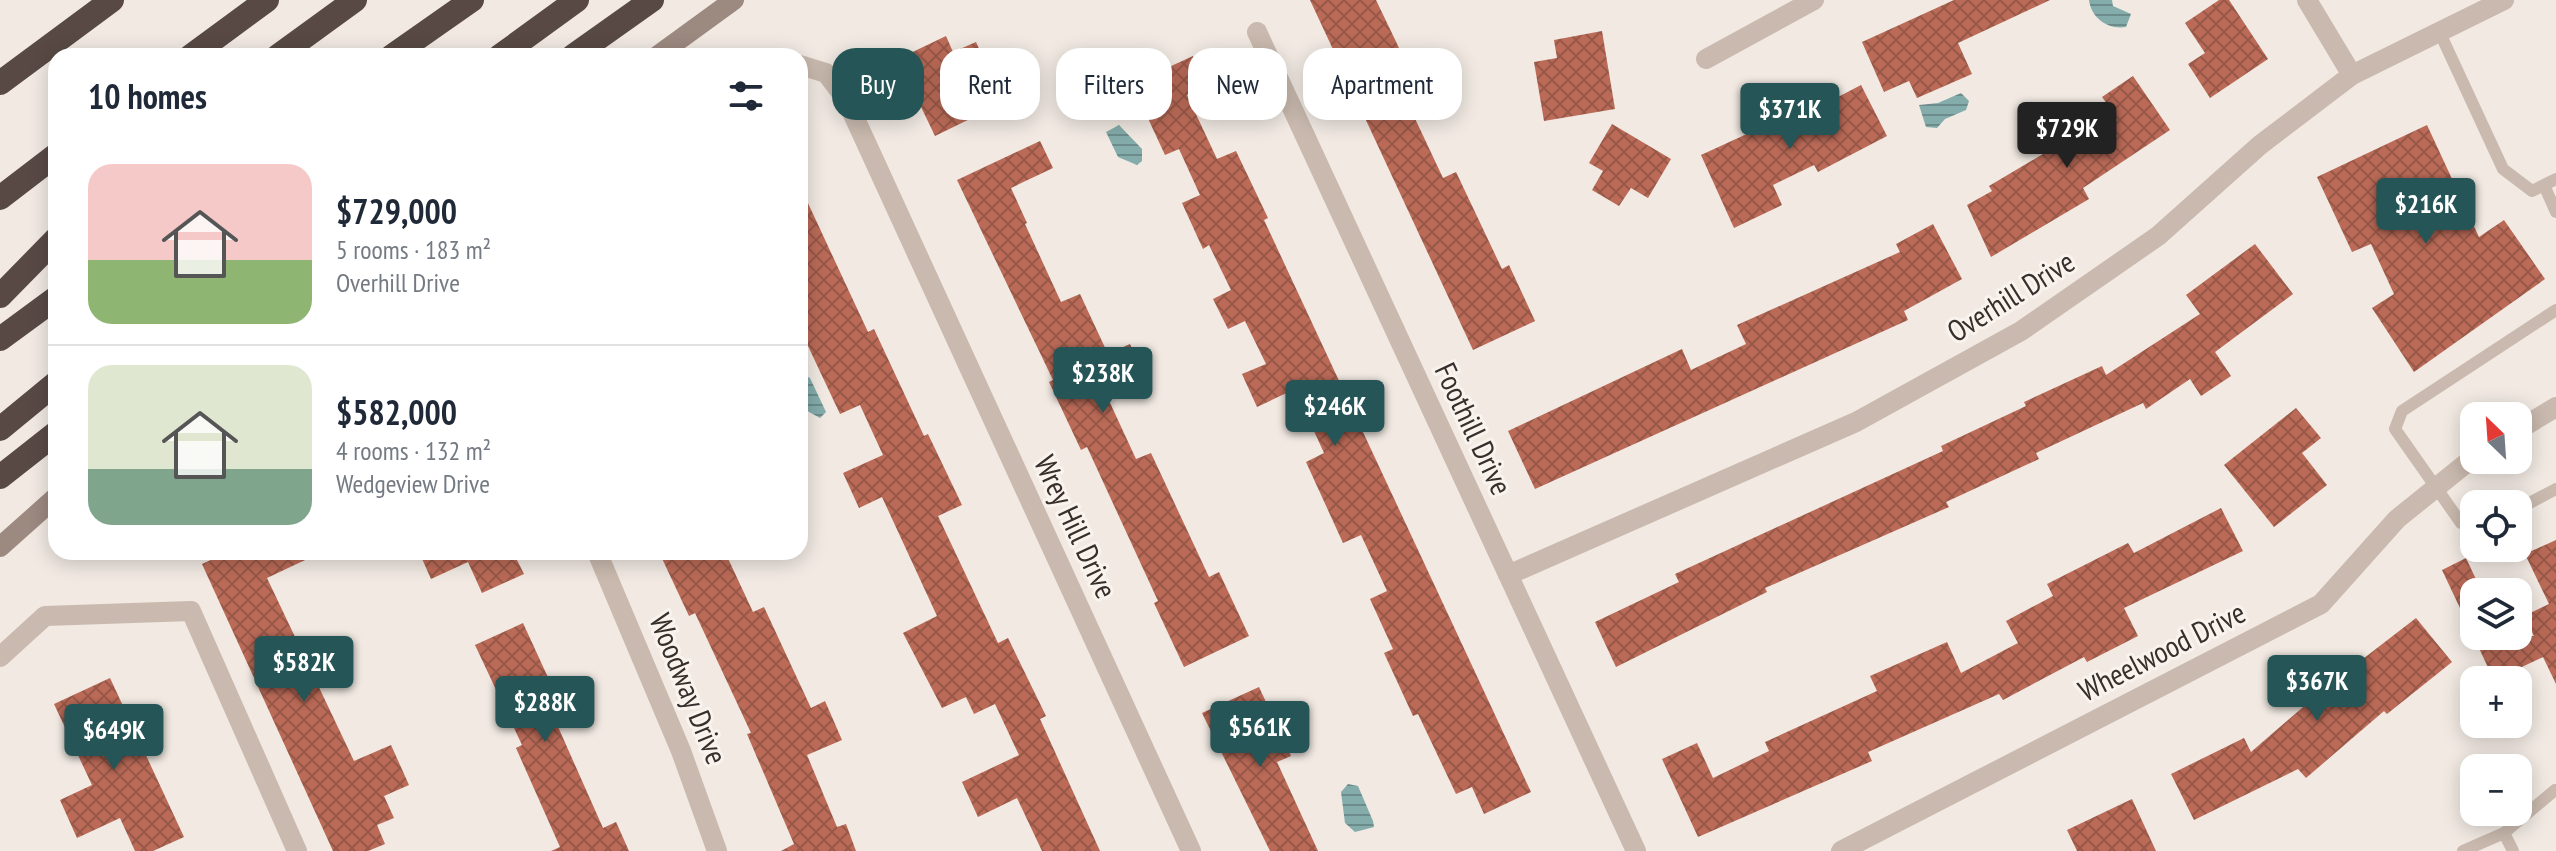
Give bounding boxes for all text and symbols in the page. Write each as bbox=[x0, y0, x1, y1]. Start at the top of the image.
chip: Buy bbox=[832, 48, 924, 120]
chip: Rent bbox=[940, 48, 1040, 120]
chip: Filters bbox=[1056, 48, 1172, 120]
chip: New bbox=[1188, 48, 1287, 120]
chip: Apartment bbox=[1303, 48, 1462, 120]
text: 10 homes bbox=[88, 74, 207, 118]
icon: filters bbox=[724, 74, 768, 118]
pin: $371K bbox=[1734, 83, 1846, 151]
text: $371K bbox=[1758, 92, 1822, 125]
pin: $729K bbox=[2011, 102, 2123, 170]
text: $729K bbox=[2035, 111, 2099, 144]
pin: $216K bbox=[2370, 178, 2482, 246]
text: $216K bbox=[2394, 187, 2458, 220]
text: $729,000 bbox=[336, 189, 457, 233]
icon: home bbox=[152, 196, 248, 292]
text: 5 rooms · 183 m² bbox=[336, 233, 491, 266]
street label: Overhill Drive bbox=[1939, 241, 2081, 350]
text: Overhill Drive bbox=[336, 266, 460, 299]
pin: $238K bbox=[1047, 347, 1159, 415]
text: $238K bbox=[1071, 356, 1135, 389]
street label: Foothill Drive bbox=[1427, 356, 1522, 501]
pin: $246K bbox=[1279, 380, 1391, 448]
text: $246K bbox=[1303, 389, 1367, 422]
text: $582,000 bbox=[336, 390, 457, 434]
icon: home bbox=[152, 397, 248, 493]
north arrow bbox=[2460, 402, 2532, 474]
map controls bbox=[2460, 402, 2532, 826]
text: 4 rooms · 132 m² bbox=[336, 434, 491, 467]
street label: Wrey Hill Drive bbox=[1026, 449, 1126, 604]
text: Wedgeview Drive bbox=[336, 467, 490, 500]
button: locate bbox=[2460, 490, 2532, 562]
button: layers bbox=[2460, 578, 2532, 650]
street label: Wheelwood Drive bbox=[2071, 592, 2251, 709]
street label: Woodway Drive bbox=[642, 607, 737, 769]
pin: $582K bbox=[248, 636, 360, 704]
text: $582K bbox=[272, 645, 336, 678]
pin: $367K bbox=[2261, 655, 2373, 723]
text: $367K bbox=[2285, 664, 2349, 697]
button: + bbox=[2460, 666, 2532, 738]
pin: $288K bbox=[489, 676, 601, 744]
text: $288K bbox=[513, 685, 577, 718]
pin: $561K bbox=[1204, 701, 1316, 769]
pin: $649K bbox=[58, 704, 170, 772]
text: $561K bbox=[1228, 710, 1292, 743]
text: $649K bbox=[82, 713, 146, 746]
button: − bbox=[2460, 754, 2532, 826]

